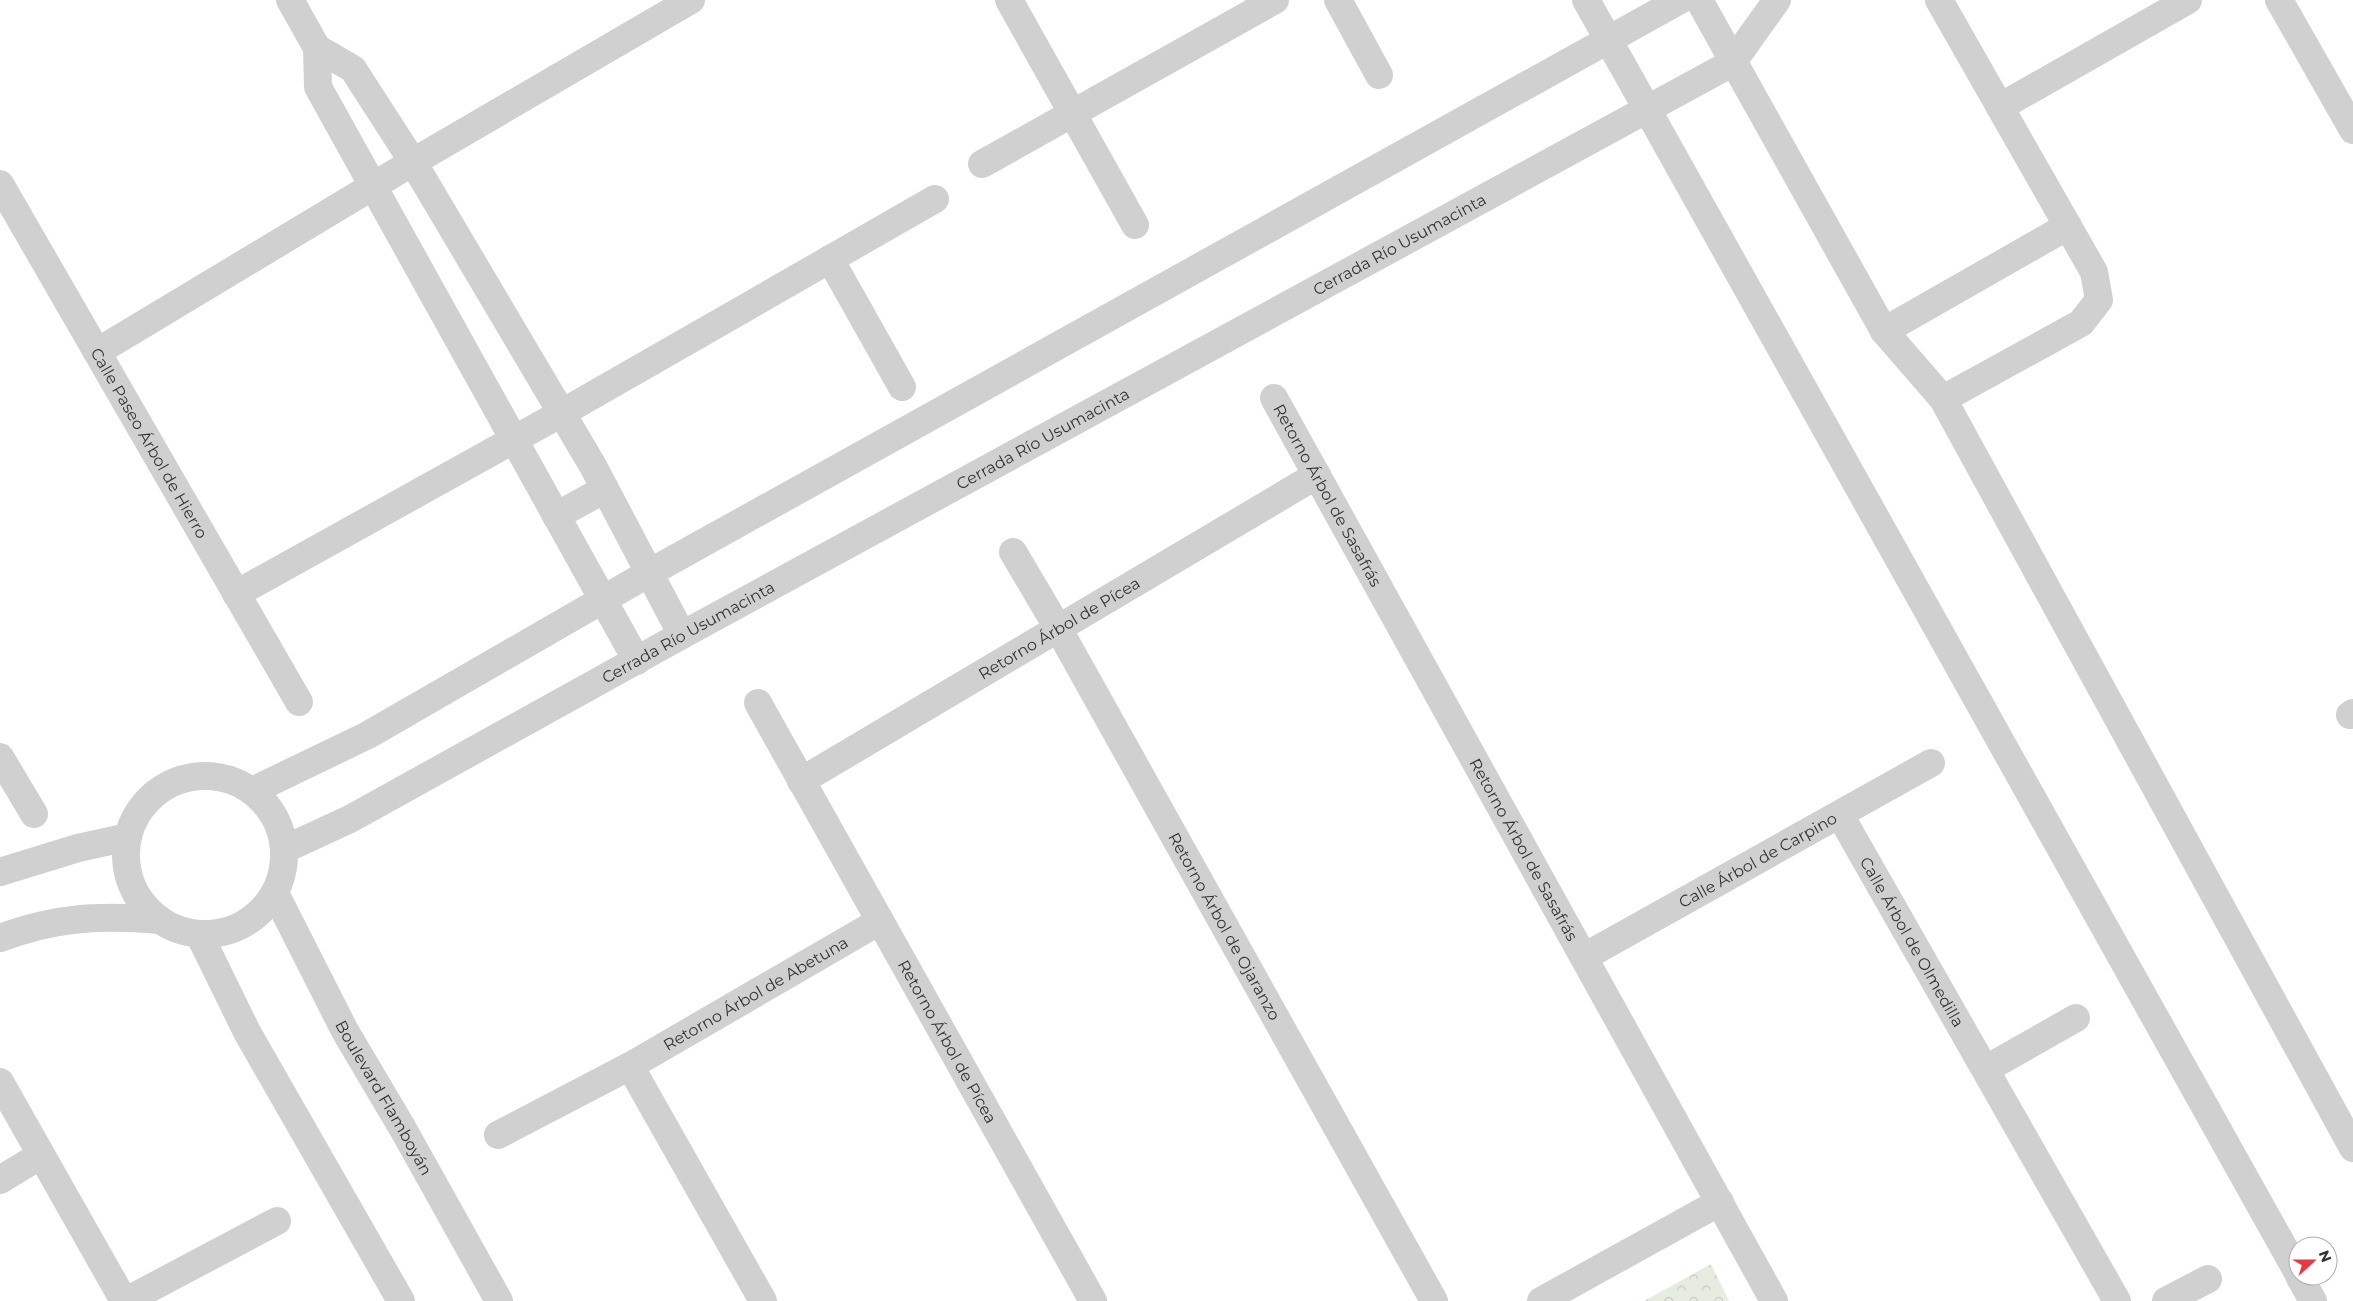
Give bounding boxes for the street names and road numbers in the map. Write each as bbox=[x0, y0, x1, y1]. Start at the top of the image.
street label: Cerrada Río Usumacinta bbox=[1309, 189, 1489, 299]
street label: Calle Paseo Árbol de Hierro bbox=[87, 344, 212, 542]
street label: Cerrada Río Usumacinta bbox=[953, 384, 1133, 493]
street label: Retorno Árbol de Sasafrás bbox=[1270, 400, 1386, 590]
street label: Retorno Árbol de Pícea bbox=[975, 573, 1143, 683]
street label: Cerrada Río Usumacinta bbox=[598, 577, 778, 687]
street label: Retorno Árbol de Sasafrás bbox=[1466, 755, 1582, 944]
street label: Calle Árbol de Carpino bbox=[1675, 808, 1840, 912]
street label: Retorno Árbol de Ojaranzo bbox=[1165, 829, 1285, 1024]
street label: Calle Árbol de Olmedilla bbox=[1856, 853, 1968, 1030]
street label: Retorno Árbol de Abetuna bbox=[660, 932, 851, 1054]
street label: Retorno Árbol de Pícea bbox=[894, 956, 1001, 1127]
street label: Boulevard Flamboyán bbox=[332, 1017, 436, 1179]

